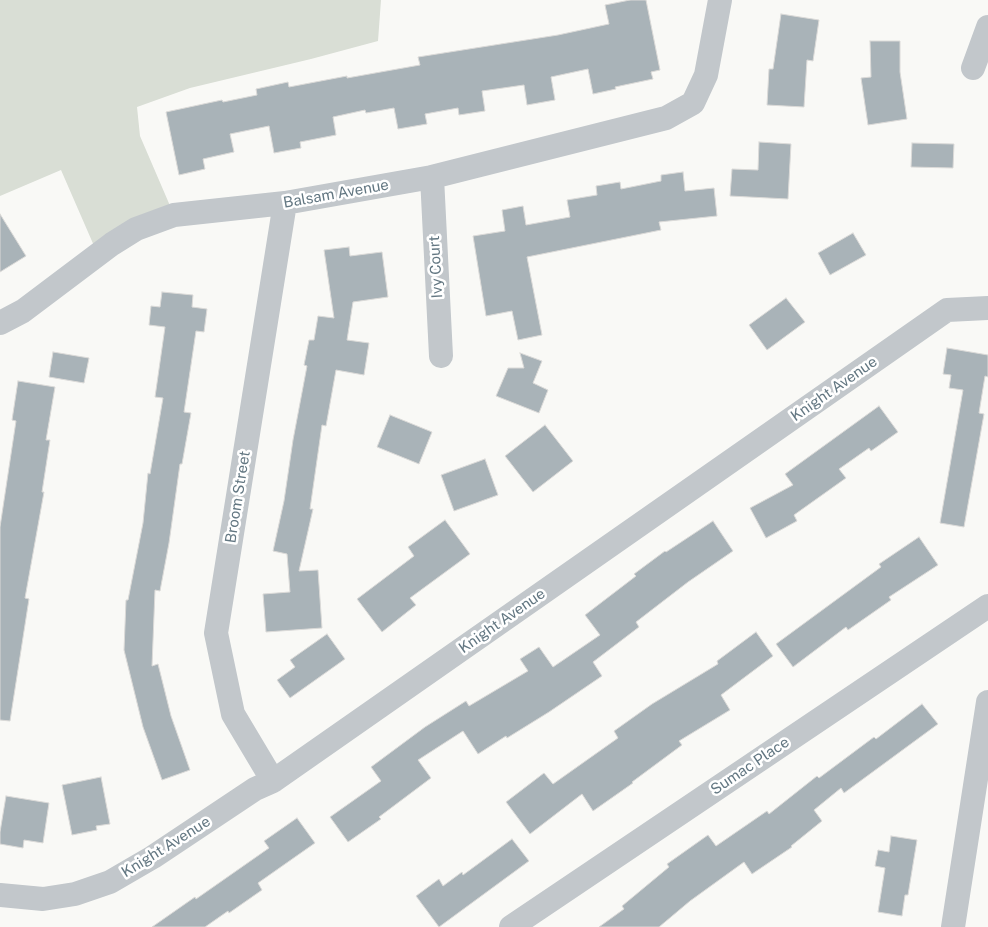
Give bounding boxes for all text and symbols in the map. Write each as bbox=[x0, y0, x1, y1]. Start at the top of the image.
street label: Balsam Avenue bbox=[282, 176, 390, 212]
street label: Ivy Court bbox=[425, 235, 447, 299]
street label: Knight Avenue bbox=[787, 353, 881, 425]
street label: Broom Street bbox=[222, 450, 254, 544]
street label: Knight Avenue bbox=[455, 585, 549, 657]
street label: Sumac Place bbox=[707, 733, 793, 799]
street label: Knight Avenue bbox=[118, 813, 214, 881]

